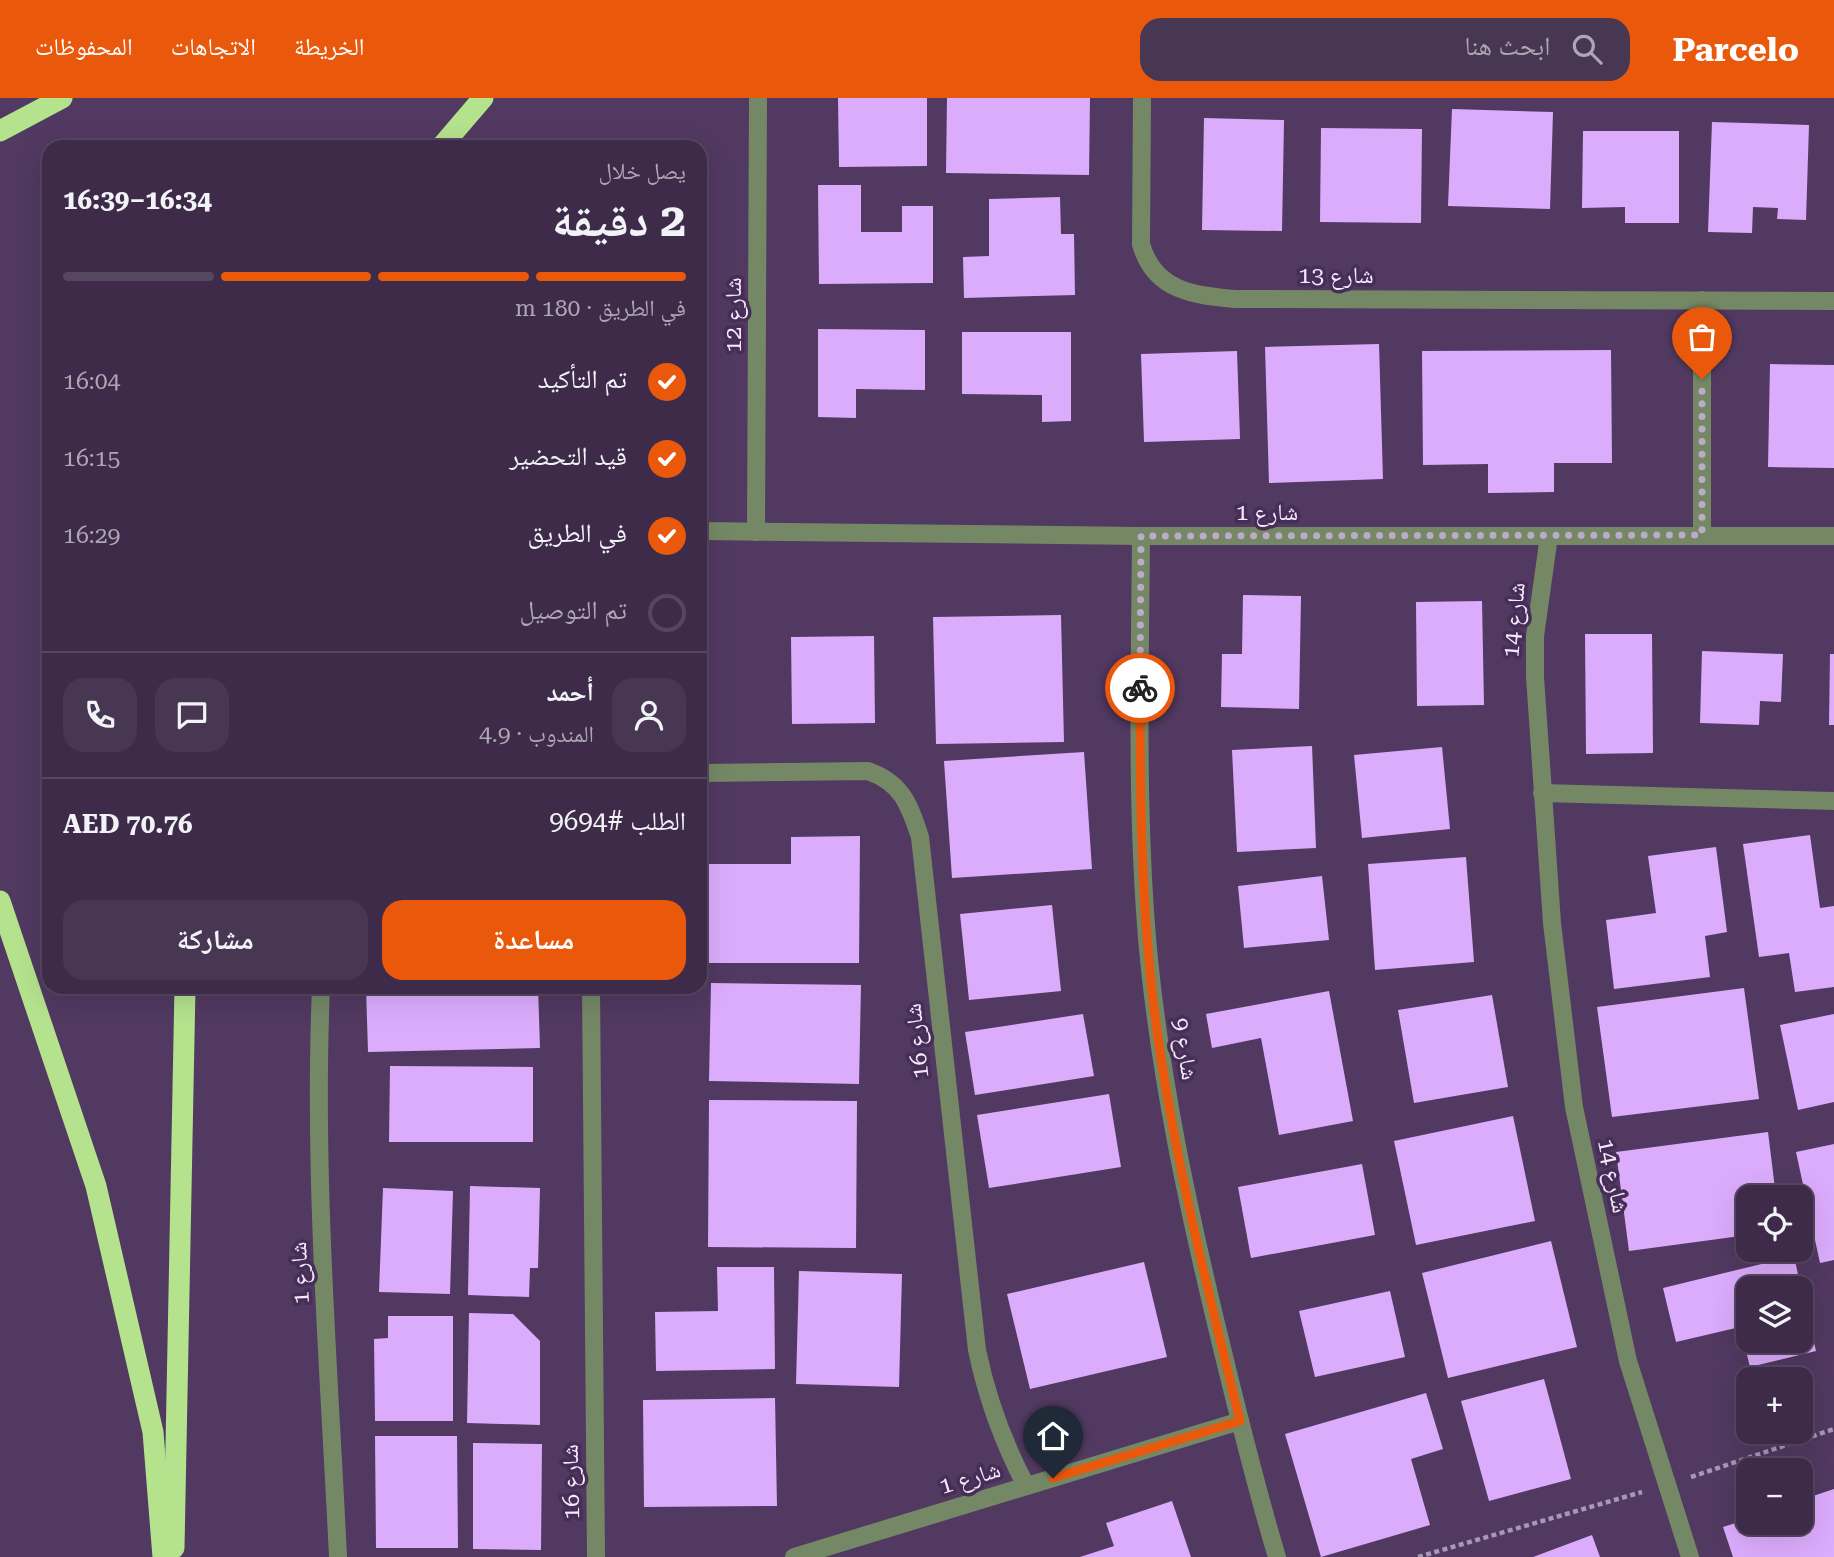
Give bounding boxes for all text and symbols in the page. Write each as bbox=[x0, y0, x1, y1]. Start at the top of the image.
search box bbox=[1140, 18, 1630, 81]
icon: search bbox=[1568, 30, 1606, 68]
text: Parcelo bbox=[1672, 30, 1799, 69]
text: ابحث هنا bbox=[1465, 31, 1550, 61]
text: المحفوظات bbox=[35, 33, 133, 61]
text: الاتجاهات bbox=[171, 33, 256, 61]
text: الخريطة bbox=[294, 33, 365, 61]
text: يصل خلال bbox=[598, 158, 686, 185]
text: 16:34–16:39 bbox=[63, 185, 212, 215]
text: 2 دقيقة bbox=[552, 193, 686, 247]
street label: شارع 13 bbox=[1298, 262, 1374, 290]
street label: شارع 12 bbox=[720, 277, 748, 353]
text: في الطريق · 180 m bbox=[515, 295, 686, 322]
pin bbox=[1672, 307, 1732, 379]
icon: bag bbox=[1683, 318, 1721, 356]
icon: check bbox=[648, 363, 686, 401]
text: تم التأكيد bbox=[538, 364, 627, 394]
text: 16:04 bbox=[63, 368, 120, 395]
icon: check bbox=[648, 440, 686, 478]
text: قيد التحضير bbox=[509, 441, 627, 471]
text: 16:15 bbox=[63, 445, 120, 472]
street label: شارع 1 bbox=[1236, 499, 1298, 527]
icon: check bbox=[648, 517, 686, 555]
text: في الطريق bbox=[527, 518, 627, 548]
text: 16:29 bbox=[63, 522, 120, 549]
street label: شارع 14 bbox=[1497, 581, 1532, 659]
text: تم التوصيل bbox=[519, 595, 627, 625]
courier bbox=[1105, 653, 1175, 723]
icon: bike bbox=[1121, 669, 1159, 707]
text: أحمد bbox=[546, 677, 594, 707]
button: phone bbox=[63, 678, 137, 752]
button: chat bbox=[155, 678, 229, 752]
button: person bbox=[612, 678, 686, 752]
text: المندوب · 4.9 bbox=[479, 721, 594, 748]
text: الطلب #9694 bbox=[549, 806, 686, 836]
text: AED 70.76 bbox=[63, 809, 193, 839]
button: مشاركة bbox=[63, 900, 368, 980]
button: مساعدة bbox=[382, 900, 686, 980]
street label: شارع 16 bbox=[900, 1002, 935, 1080]
street label: شارع 9 bbox=[1166, 1016, 1203, 1082]
street label: شارع 14 bbox=[1591, 1136, 1634, 1216]
map controls bbox=[1736, 1185, 1813, 1535]
button: locate bbox=[1736, 1185, 1813, 1262]
street label: شارع 1 bbox=[285, 1241, 316, 1305]
button: layers bbox=[1736, 1276, 1813, 1353]
button: + bbox=[1736, 1367, 1813, 1444]
pin bbox=[1023, 1406, 1083, 1478]
icon: home bbox=[1034, 1417, 1072, 1455]
street label: شارع 16 bbox=[557, 1444, 586, 1520]
street label: شارع 1 bbox=[936, 1456, 1004, 1501]
button: − bbox=[1736, 1458, 1813, 1535]

